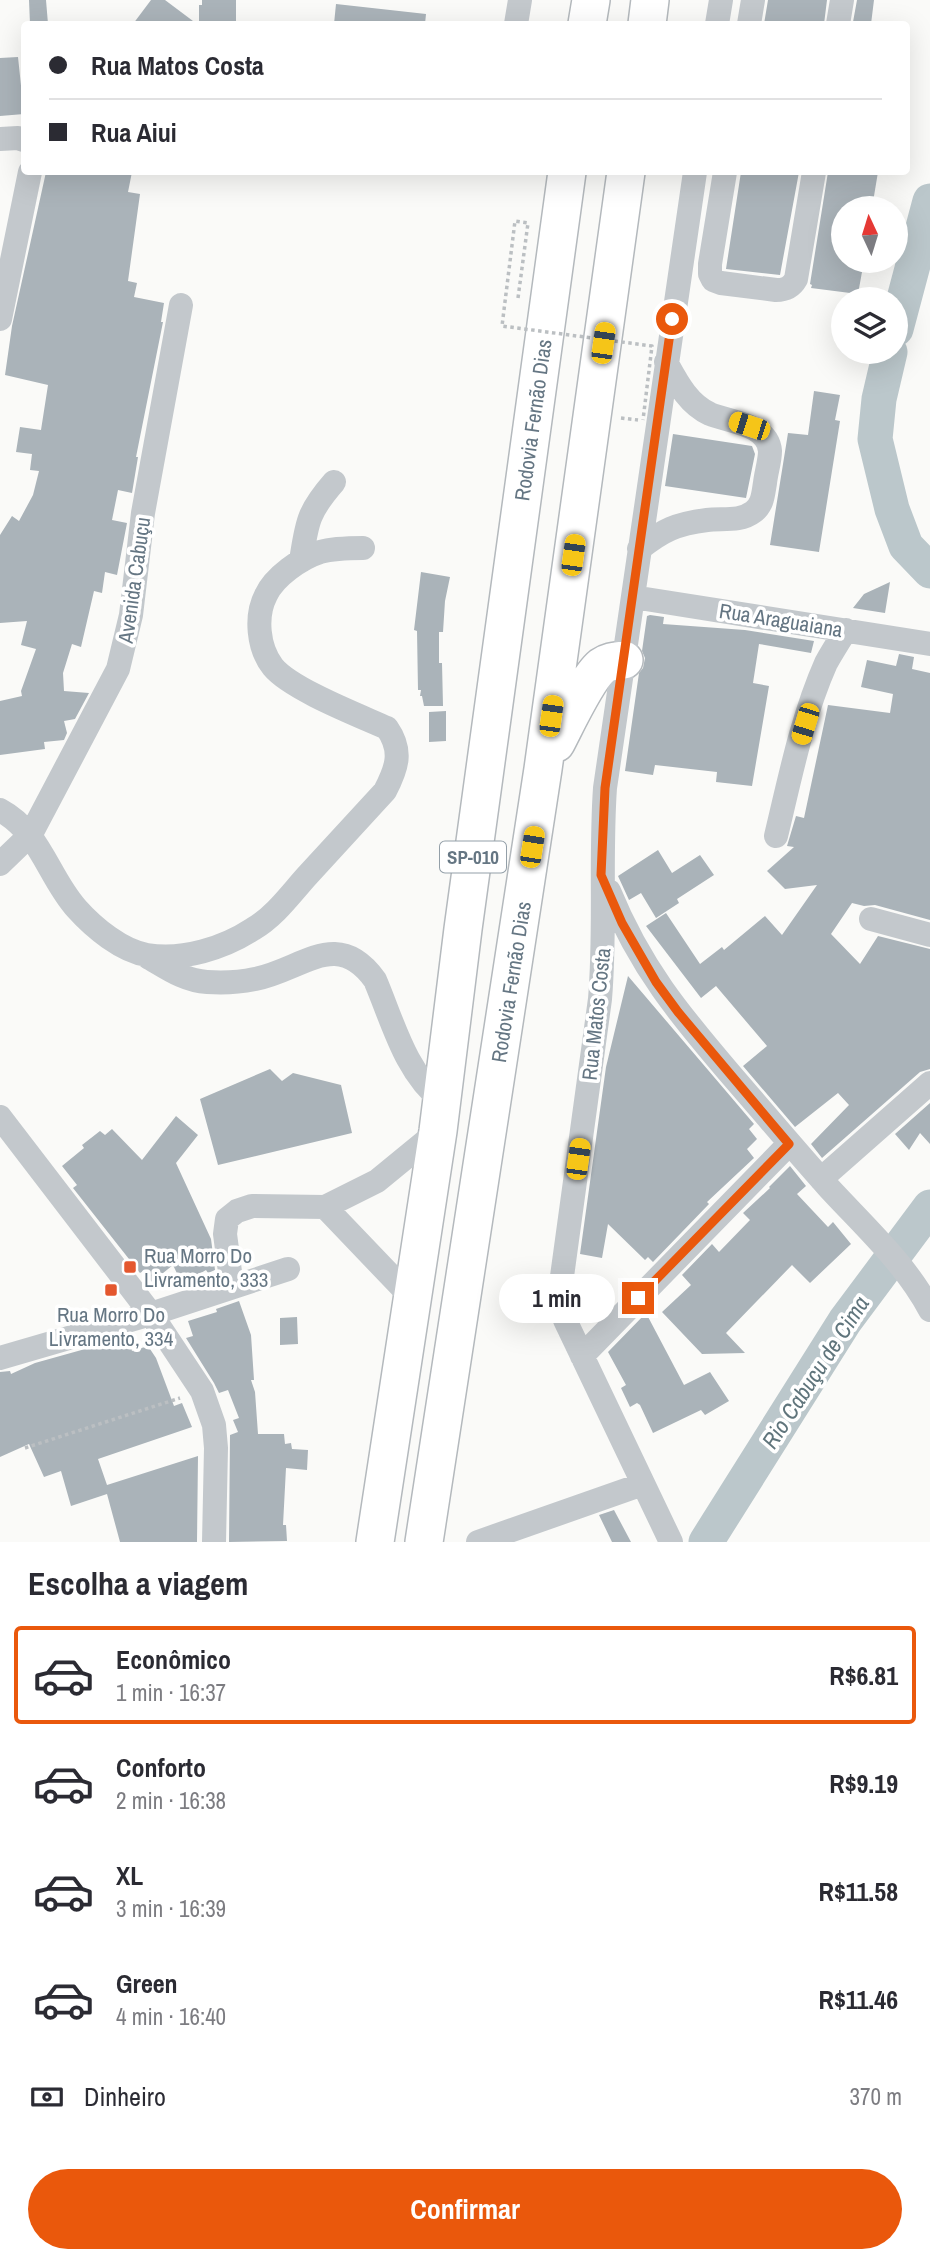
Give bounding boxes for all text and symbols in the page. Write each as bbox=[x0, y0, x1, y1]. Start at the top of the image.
text: Rua Matos Costa bbox=[91, 48, 264, 83]
text: Rua Aiui bbox=[91, 115, 177, 150]
north arrow bbox=[831, 196, 908, 273]
map controls bbox=[831, 196, 908, 364]
button: layers bbox=[831, 287, 908, 364]
route start bbox=[656, 303, 688, 335]
car bbox=[590, 321, 617, 365]
street label: Rodovia Fernão Dias bbox=[507, 337, 559, 503]
car bbox=[726, 410, 773, 442]
street label: Avenida Cabuçu bbox=[111, 515, 157, 646]
car bbox=[560, 533, 587, 577]
street label: Rua Araguaiana bbox=[717, 596, 845, 644]
car bbox=[538, 694, 565, 738]
car bbox=[789, 701, 822, 747]
car bbox=[519, 825, 546, 869]
road number: SP-010 bbox=[440, 842, 506, 872]
street label: Rodovia Fernão Dias bbox=[484, 899, 538, 1065]
street label: Rua Matos Costa bbox=[575, 946, 617, 1082]
car bbox=[565, 1137, 592, 1181]
place label: Rua Morro Do Livramento, 333 bbox=[144, 1241, 268, 1294]
marker: Rua Morro Do Livramento, 333 bbox=[122, 1259, 138, 1275]
callout: 1 min bbox=[498, 1274, 614, 1322]
marker: Rua Morro Do Livramento, 334 bbox=[103, 1282, 119, 1298]
route end bbox=[622, 1282, 654, 1314]
text: 1 min bbox=[532, 1283, 582, 1314]
water label: Rio Cabuçu de Cima bbox=[754, 1290, 876, 1454]
place label: Rua Morro Do Livramento, 334 bbox=[49, 1300, 174, 1353]
text: Escolha a viagem bbox=[28, 1562, 248, 1605]
text: Econômico bbox=[116, 1642, 231, 1677]
icon: car bbox=[32, 1644, 95, 1707]
text: R$6.81 bbox=[829, 1658, 898, 1693]
text: 1 min · 16:37 bbox=[116, 1677, 226, 1708]
text: Conforto bbox=[116, 1750, 206, 1785]
icon: car bbox=[32, 1752, 95, 1815]
text: R$9.19 bbox=[829, 1766, 898, 1801]
text: 2 min · 16:38 bbox=[116, 1785, 226, 1816]
text: XL bbox=[116, 1858, 143, 1893]
icon: car bbox=[32, 1860, 95, 1923]
text: R$11.58 bbox=[819, 1874, 898, 1909]
text: 3 min · 16:39 bbox=[116, 1893, 226, 1924]
text: Green bbox=[116, 1966, 178, 2001]
icon: car bbox=[32, 1968, 95, 2031]
text: R$11.46 bbox=[819, 1982, 898, 2017]
text: 4 min · 16:40 bbox=[116, 2001, 226, 2032]
icon: cash bbox=[28, 2078, 66, 2116]
text: Dinheiro bbox=[84, 2079, 166, 2114]
text: 370 m bbox=[850, 2081, 902, 2112]
button: Confirmar bbox=[28, 2169, 902, 2249]

